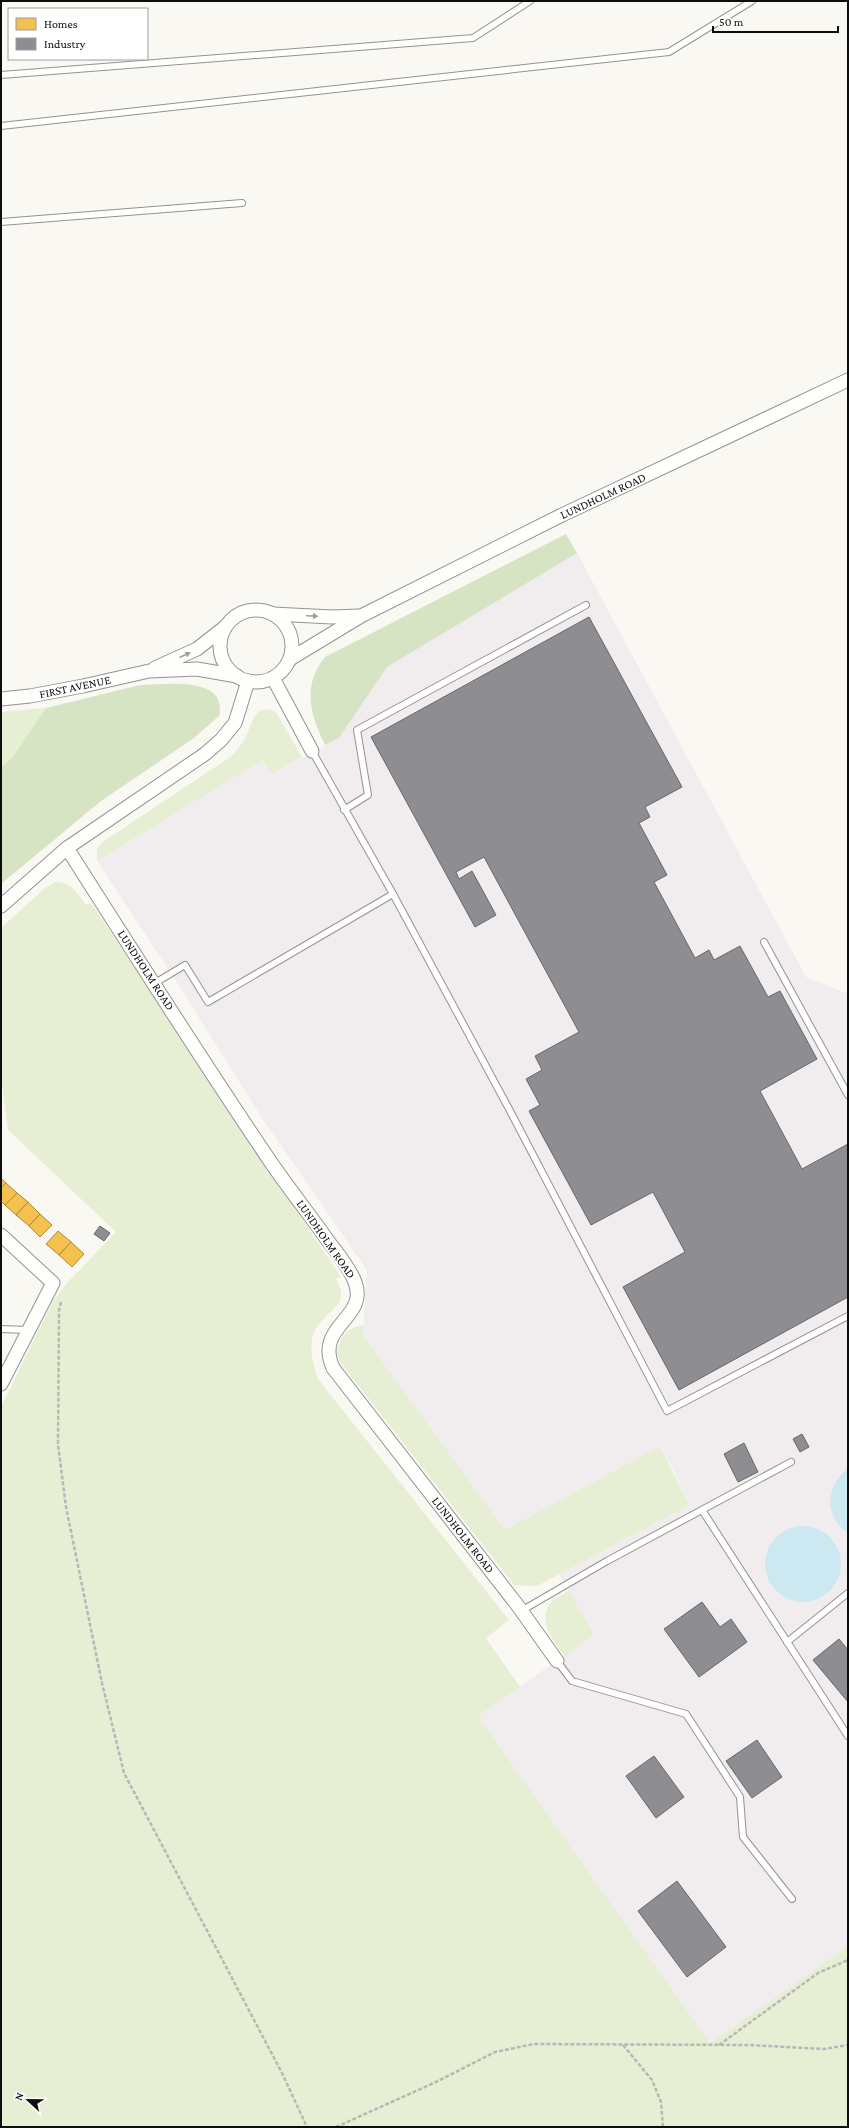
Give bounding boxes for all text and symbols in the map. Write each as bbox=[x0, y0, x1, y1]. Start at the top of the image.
legend bbox=[8, 8, 148, 60]
scale bar bbox=[713, 8, 838, 34]
text: 50 m bbox=[719, 15, 744, 29]
text: Homes bbox=[44, 17, 78, 31]
text: Industry bbox=[44, 37, 86, 51]
street label: LUNDHOLM ROAD bbox=[558, 470, 648, 522]
one-way arrow bbox=[306, 613, 319, 619]
one-way arrow bbox=[179, 652, 190, 658]
street label: FIRST AVENUE bbox=[38, 673, 112, 701]
street label: LUNDHOLM ROAD bbox=[115, 927, 177, 1013]
street label: LUNDHOLM ROAD bbox=[294, 1197, 358, 1281]
street label: LUNDHOLM ROAD bbox=[429, 1494, 497, 1576]
north arrow bbox=[8, 2080, 48, 2120]
text: N bbox=[12, 2090, 26, 2102]

